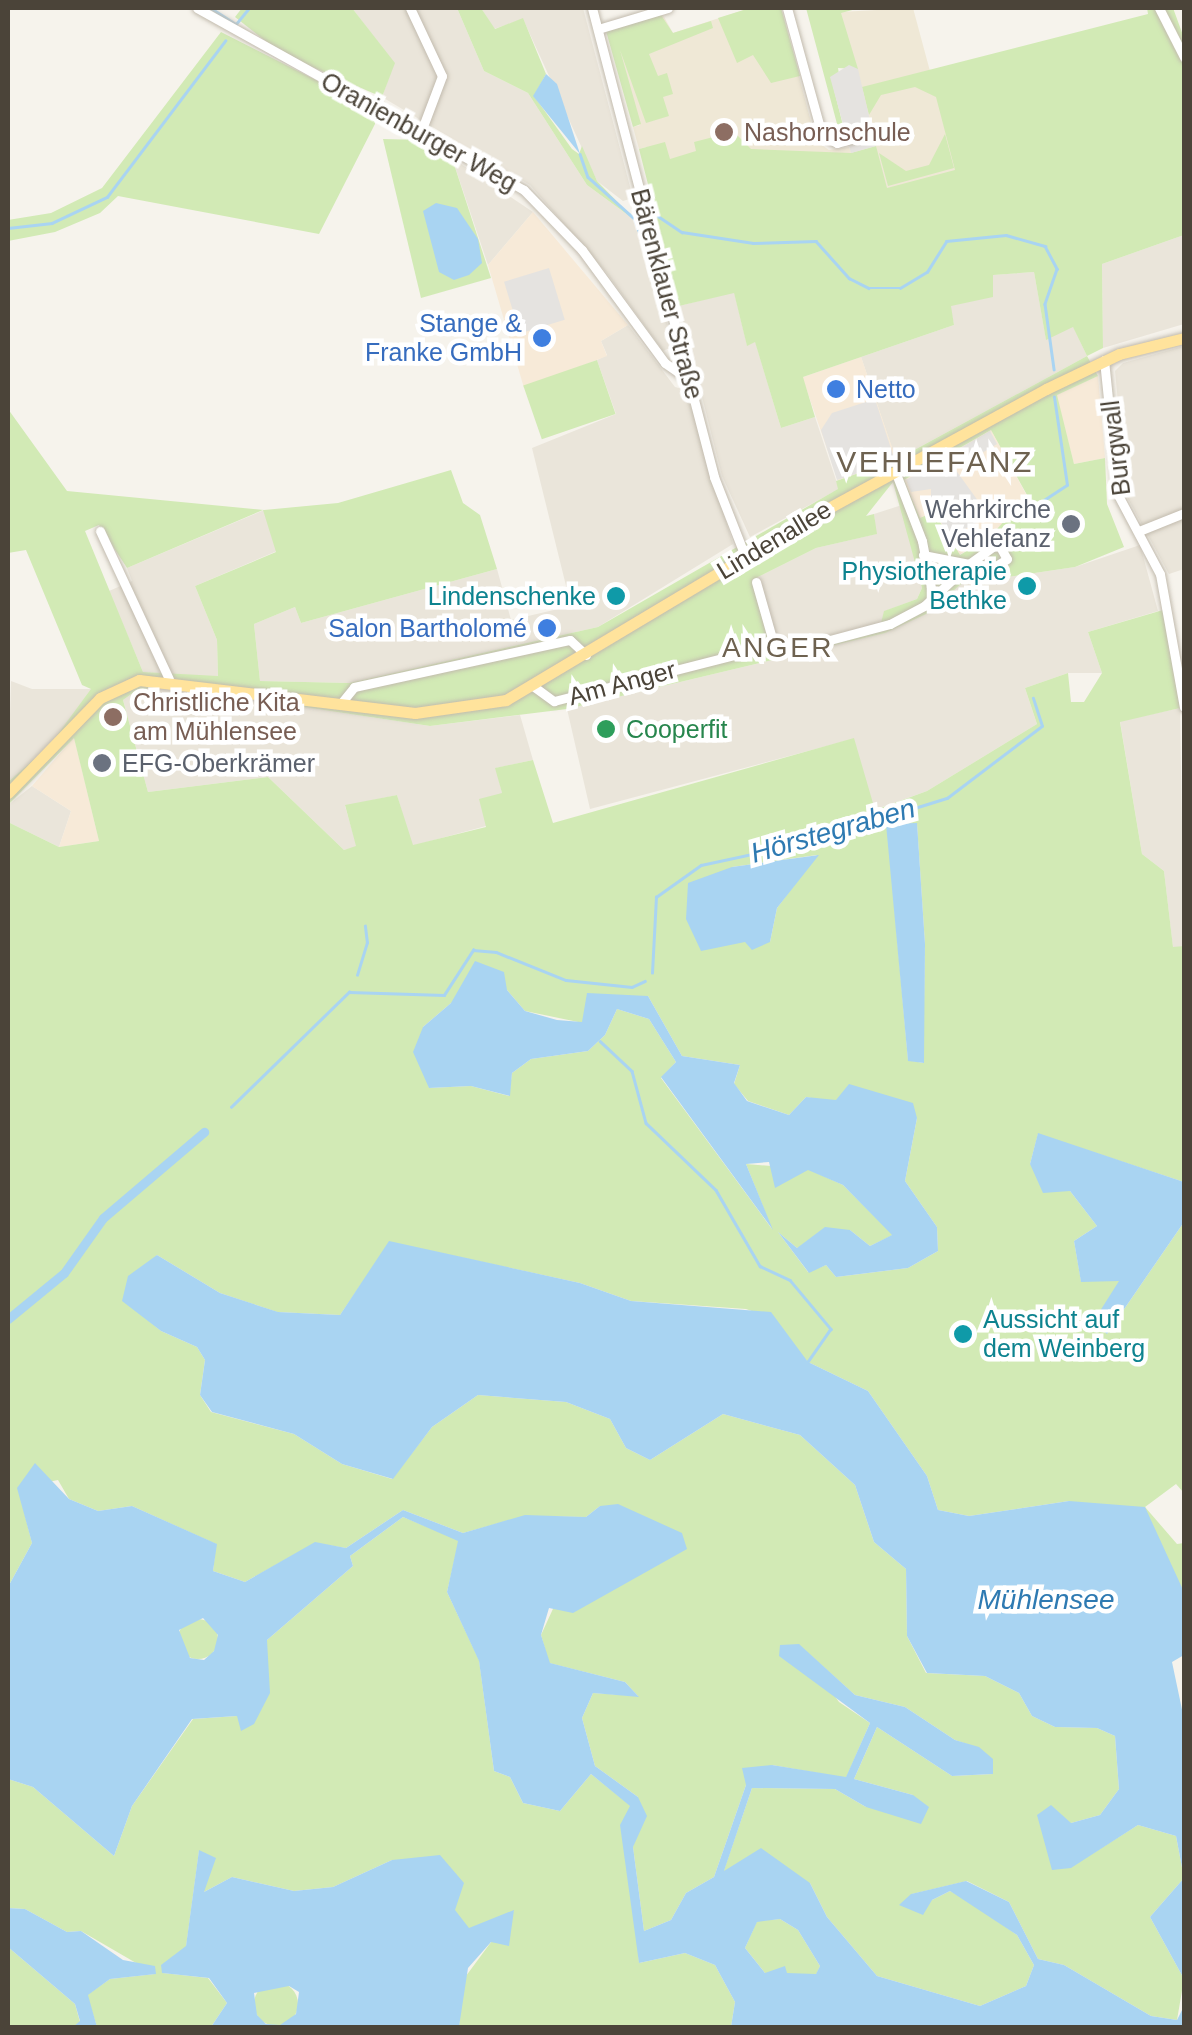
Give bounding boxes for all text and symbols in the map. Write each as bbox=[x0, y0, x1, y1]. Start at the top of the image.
street label: Oranienburger Weg bbox=[316, 66, 522, 198]
place label: Nashornschule bbox=[744, 117, 911, 147]
marker: Nashornschule bbox=[713, 121, 735, 143]
street label: Bärenklauer Straße bbox=[624, 185, 710, 403]
place label: Stange & Franke GmbH bbox=[365, 309, 522, 368]
marker: Stange & Franke GmbH bbox=[531, 327, 553, 349]
place label: Netto bbox=[856, 374, 916, 404]
marker: Netto bbox=[825, 378, 847, 400]
street label: Burgwall bbox=[1095, 399, 1137, 497]
district label: VEHLEFANZ bbox=[836, 444, 1034, 480]
street label: Lindenallee bbox=[711, 494, 837, 586]
place label: Wehrkirche Vehlefanz bbox=[925, 495, 1051, 554]
marker: Wehrkirche Vehlefanz bbox=[1060, 513, 1082, 535]
place label: Physiotherapie Bethke bbox=[842, 557, 1007, 616]
marker: Physiotherapie Bethke bbox=[1016, 575, 1038, 597]
place label: Lindenschenke bbox=[428, 581, 596, 611]
marker: Lindenschenke bbox=[605, 585, 627, 607]
place label: Salon Bartholomé bbox=[328, 613, 527, 643]
marker: Salon Bartholomé bbox=[536, 617, 558, 639]
district label: ANGER bbox=[722, 631, 834, 665]
street label: Am Anger bbox=[564, 654, 680, 712]
place label: Christliche Kita am Mühlensee bbox=[133, 688, 300, 747]
marker: Christliche Kita am Mühlensee bbox=[102, 706, 124, 728]
place label: Cooperfit bbox=[626, 714, 727, 744]
marker: Cooperfit bbox=[595, 718, 617, 740]
place label: EFG-Oberkrämer bbox=[122, 748, 315, 778]
marker: EFG-Oberkrämer bbox=[91, 752, 113, 774]
water label: Hörstegraben bbox=[747, 791, 919, 871]
place label: Aussicht auf dem Weinberg bbox=[983, 1305, 1145, 1364]
marker: Aussicht auf dem Weinberg bbox=[952, 1323, 974, 1345]
water label: Mühlensee bbox=[978, 1583, 1114, 1617]

